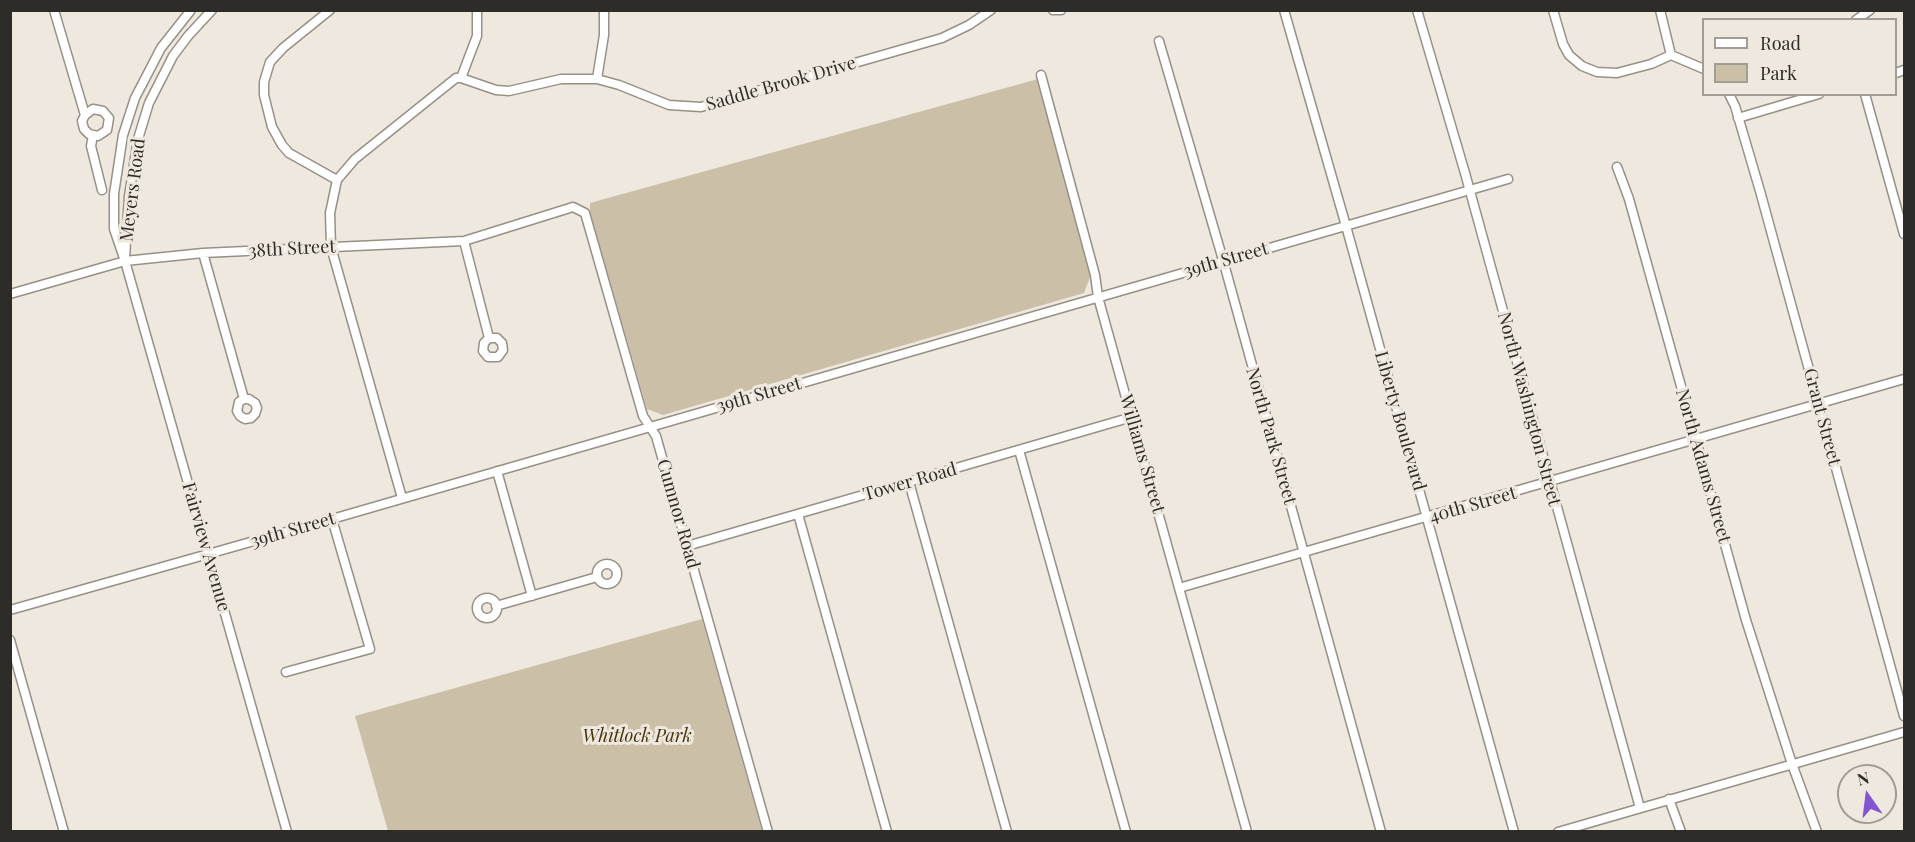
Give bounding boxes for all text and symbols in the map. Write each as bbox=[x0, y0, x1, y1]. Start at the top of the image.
legend bbox=[1702, 18, 1897, 96]
text: Road bbox=[1760, 31, 1801, 55]
street label: Saddle Brook Drive bbox=[704, 52, 858, 116]
text: Park bbox=[1760, 61, 1797, 85]
street label: Meyers Road bbox=[116, 137, 150, 243]
street label: 38th Street bbox=[248, 236, 336, 262]
street label: 39th Street bbox=[1181, 238, 1271, 282]
street label: North Washington Street bbox=[1493, 310, 1565, 508]
street label: Liberty Boulevard bbox=[1370, 349, 1430, 493]
street label: North Park Street bbox=[1241, 365, 1301, 507]
street label: Grant Street bbox=[1799, 366, 1845, 468]
street label: 39th Street bbox=[714, 373, 804, 417]
street label: North Adams Street bbox=[1671, 386, 1735, 546]
street label: Williams Street bbox=[1115, 392, 1169, 516]
street label: Cumnor Road bbox=[652, 457, 704, 571]
street label: Tower Road bbox=[861, 458, 959, 506]
street label: Fairview Avenue bbox=[177, 480, 235, 614]
street label: 40th Street bbox=[1427, 482, 1519, 528]
street label: 39th Street bbox=[248, 508, 338, 552]
park label: Whitlock Park bbox=[582, 725, 692, 747]
north arrow bbox=[1837, 764, 1897, 824]
text: N bbox=[1855, 766, 1871, 790]

